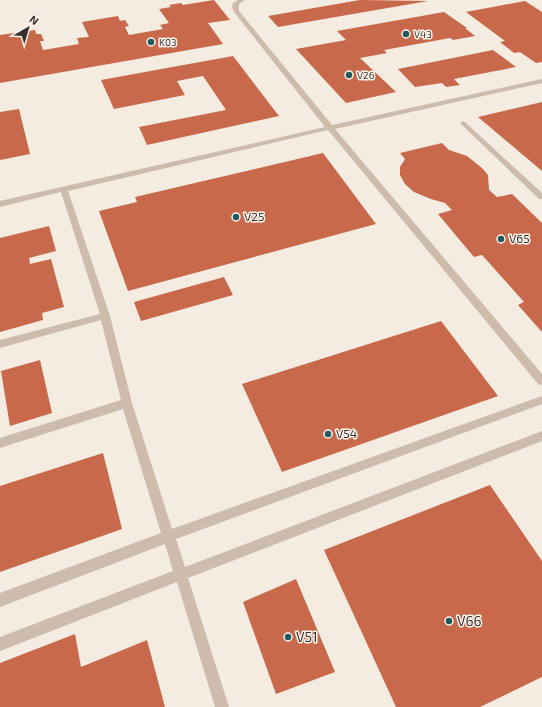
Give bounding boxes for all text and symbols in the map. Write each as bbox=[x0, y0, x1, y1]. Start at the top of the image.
north arrow bbox=[8, 8, 48, 48]
text: N bbox=[27, 12, 42, 27]
place label: V43 bbox=[414, 28, 432, 40]
marker: V43 bbox=[401, 29, 411, 39]
place label: K03 bbox=[159, 36, 177, 48]
marker: K03 bbox=[146, 37, 156, 47]
place label: V26 bbox=[357, 69, 375, 81]
marker: V26 bbox=[344, 70, 354, 80]
place label: V25 bbox=[244, 209, 264, 223]
marker: V25 bbox=[231, 212, 241, 222]
place label: V65 bbox=[509, 231, 530, 245]
marker: V65 bbox=[496, 234, 506, 244]
place label: V54 bbox=[336, 426, 357, 440]
marker: V54 bbox=[323, 429, 333, 439]
place label: V66 bbox=[457, 612, 482, 629]
marker: V66 bbox=[444, 616, 454, 626]
place label: V51 bbox=[296, 628, 318, 645]
marker: V51 bbox=[283, 632, 293, 642]

